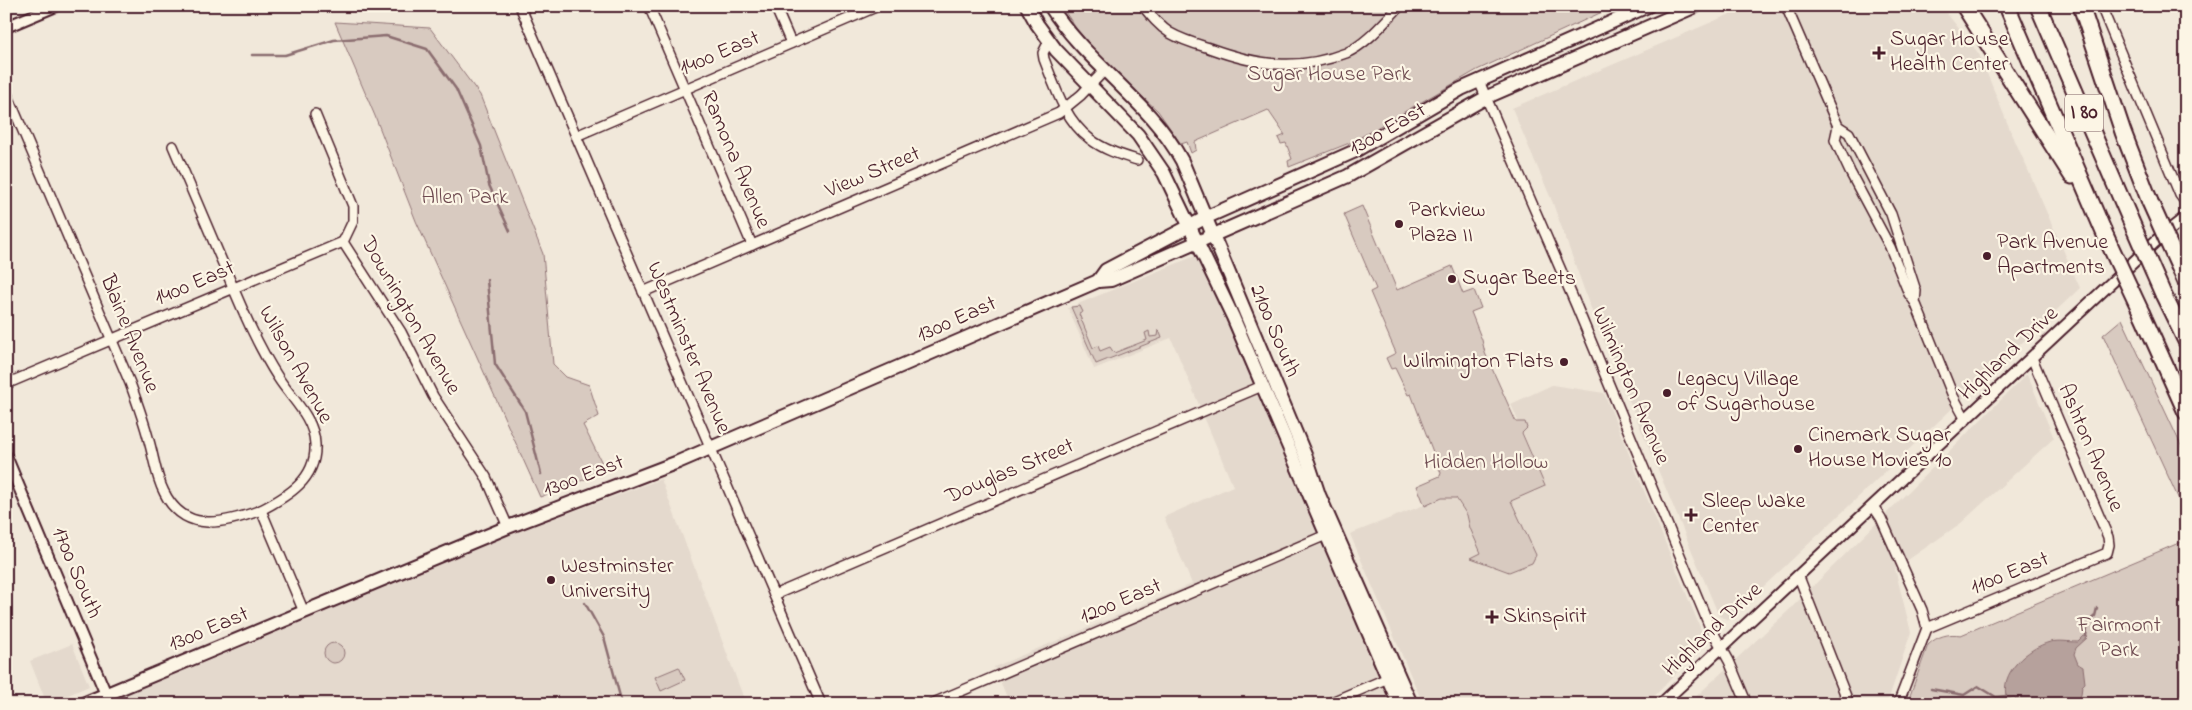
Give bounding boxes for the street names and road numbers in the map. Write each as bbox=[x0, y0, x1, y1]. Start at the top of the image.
street label: 1400 East bbox=[675, 23, 766, 85]
street label: Ramona Avenue bbox=[692, 86, 778, 234]
street label: 1300 East bbox=[1343, 95, 1433, 165]
road number: I 80 bbox=[2065, 95, 2103, 132]
street label: View Street bbox=[820, 138, 926, 208]
street label: Downington Avenue bbox=[350, 230, 469, 402]
street label: 1400 East bbox=[150, 253, 241, 315]
street label: Westminster Avenue bbox=[637, 257, 739, 439]
street label: Blaine Avenue bbox=[90, 269, 167, 398]
street label: 2100 South bbox=[1240, 279, 1308, 383]
street label: 1300 East bbox=[912, 288, 1003, 352]
street label: Highland Drive bbox=[1952, 299, 2067, 410]
street label: Wilson Avenue bbox=[249, 300, 341, 430]
street label: Wilmington Avenue bbox=[1581, 302, 1678, 470]
street label: Ashton Avenue bbox=[2049, 379, 2131, 517]
street label: Douglas Street bbox=[940, 430, 1080, 515]
street label: 1300 East bbox=[539, 447, 630, 507]
street label: 1700 South bbox=[42, 522, 110, 624]
street label: 1100 East bbox=[1966, 544, 2055, 604]
street label: 1200 East bbox=[1075, 570, 1167, 634]
street label: Highland Drive bbox=[1656, 575, 1771, 686]
street label: 1300 East bbox=[164, 599, 255, 661]

